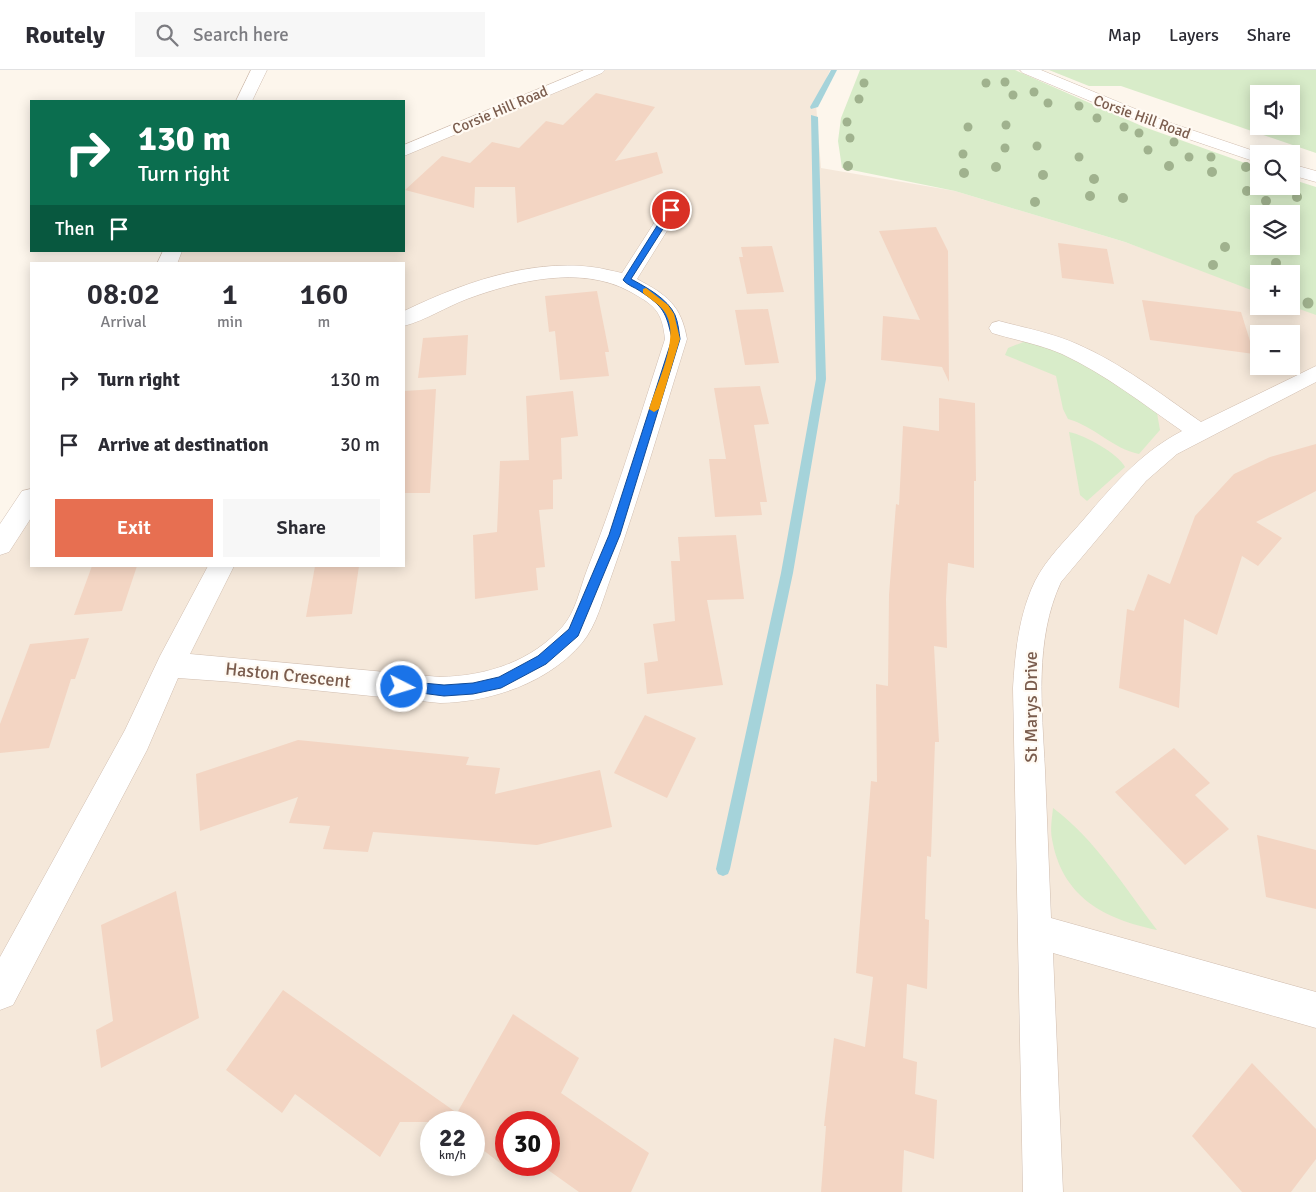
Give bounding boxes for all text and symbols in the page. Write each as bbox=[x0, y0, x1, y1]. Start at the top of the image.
search box bbox=[135, 12, 485, 57]
text: Routely bbox=[25, 20, 105, 50]
icon: search bbox=[153, 21, 181, 49]
text: Search here bbox=[193, 23, 289, 47]
text: Map bbox=[1108, 24, 1141, 46]
text: Layers bbox=[1169, 24, 1219, 46]
text: Share bbox=[1247, 24, 1291, 46]
street label: Corsie Hill Road bbox=[450, 82, 550, 138]
map controls bbox=[1250, 85, 1300, 375]
button: sound bbox=[1250, 85, 1300, 135]
street label: Corsie Hill Road bbox=[1091, 91, 1193, 143]
text: 130 m bbox=[138, 117, 231, 160]
icon: right bbox=[55, 120, 120, 185]
button: search bbox=[1250, 145, 1300, 195]
text: Turn right bbox=[138, 160, 230, 187]
pin bbox=[650, 189, 692, 231]
icon: arrive bbox=[657, 196, 685, 224]
button: layers bbox=[1250, 205, 1300, 255]
icon: arrive bbox=[105, 215, 133, 243]
text: Then bbox=[55, 217, 95, 241]
button: + bbox=[1250, 265, 1300, 315]
text: 08:02 bbox=[87, 276, 160, 313]
text: 1 bbox=[222, 276, 238, 313]
text: 160 bbox=[300, 276, 348, 313]
text: Arrival bbox=[100, 312, 146, 332]
text: min bbox=[217, 312, 243, 332]
text: m bbox=[317, 312, 330, 332]
button: − bbox=[1250, 325, 1300, 375]
icon: right bbox=[55, 366, 83, 394]
text: Turn right bbox=[98, 368, 180, 392]
text: 130 m bbox=[330, 368, 380, 392]
icon: arrive bbox=[55, 431, 83, 459]
text: Arrive at destination bbox=[98, 433, 269, 457]
text: 30 m bbox=[340, 433, 380, 457]
button: Exit bbox=[55, 499, 213, 557]
button: Share bbox=[223, 499, 380, 557]
street label: St Marys Drive bbox=[1020, 651, 1042, 763]
street label: Haston Crescent bbox=[224, 657, 352, 693]
position arrow bbox=[375, 660, 427, 712]
speed limit sign: 30 bbox=[495, 1111, 560, 1176]
text: 22 bbox=[439, 1122, 466, 1153]
text: km/h bbox=[439, 1148, 466, 1163]

